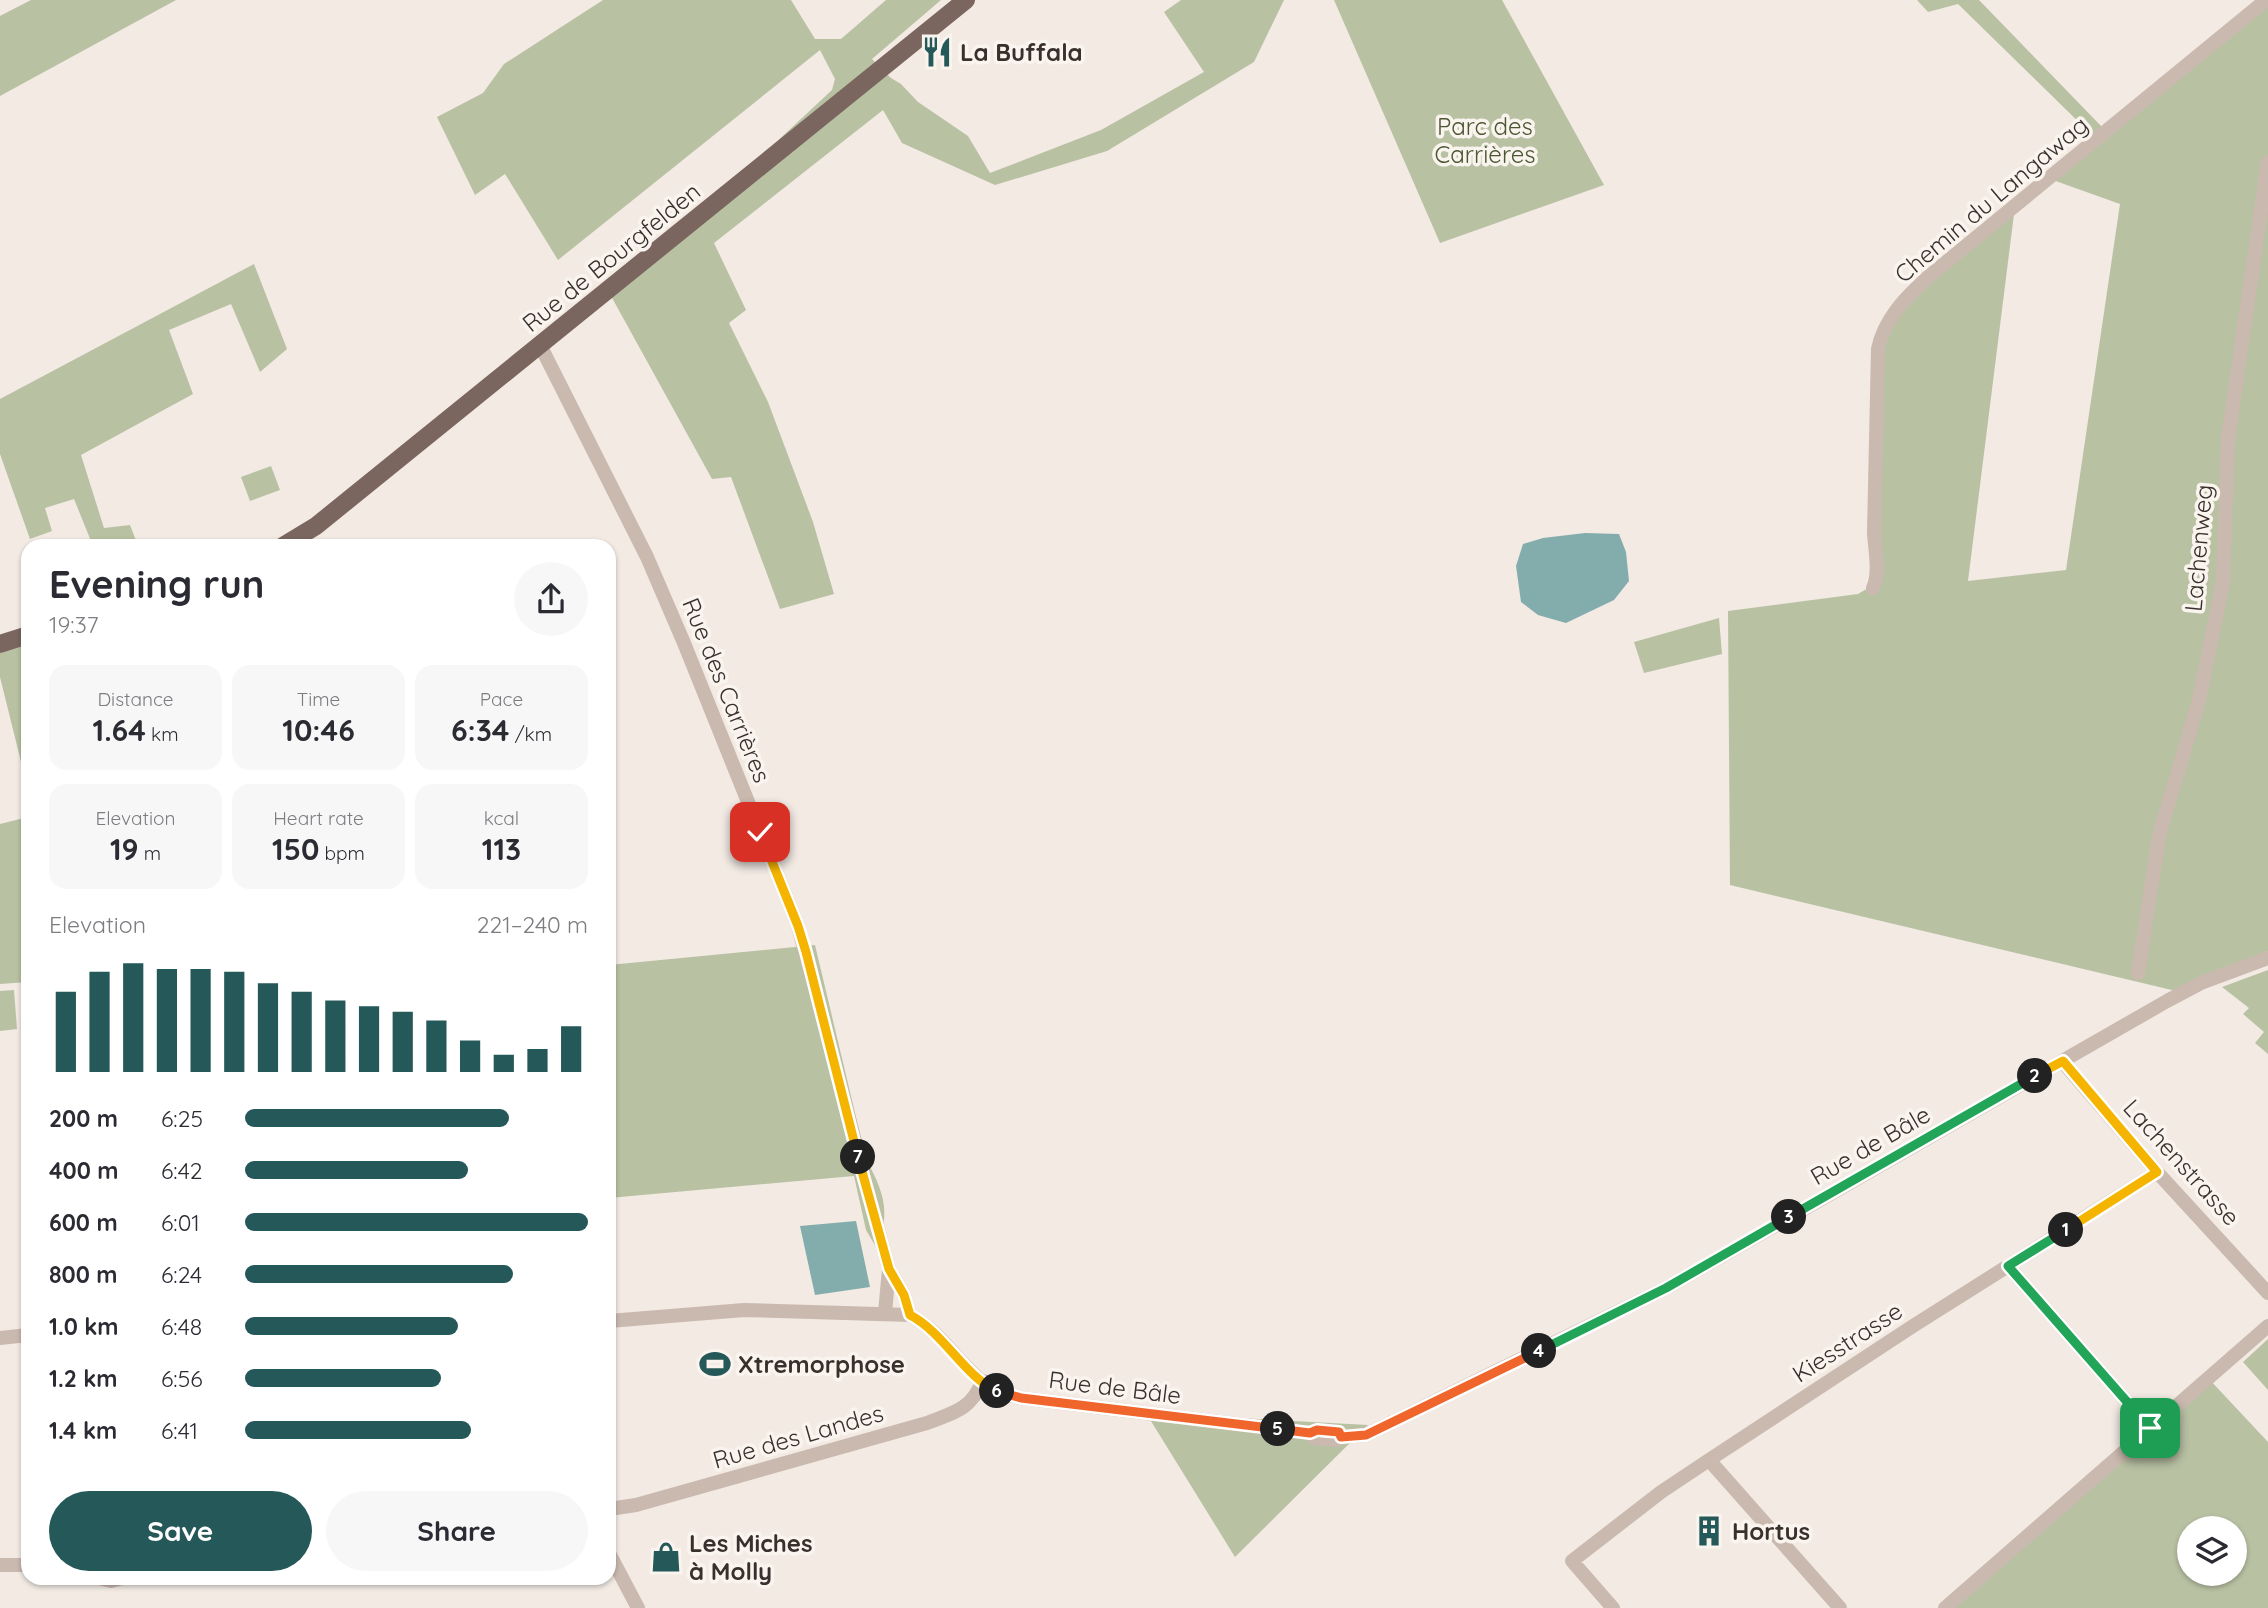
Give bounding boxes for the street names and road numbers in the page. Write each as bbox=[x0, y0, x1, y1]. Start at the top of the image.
street label: Chemin du Langawag bbox=[1888, 109, 2094, 289]
street label: Rue de Bourgfelden bbox=[516, 176, 706, 338]
street label: Lachenweg bbox=[2178, 483, 2218, 613]
street label: Rue des Carrières bbox=[676, 593, 778, 787]
street label: Lachenstrasse bbox=[2117, 1093, 2247, 1231]
street label: Rue de Bâle bbox=[1805, 1099, 1935, 1191]
street label: Kiesstrasse bbox=[1786, 1295, 1908, 1389]
street label: Rue de Bâle bbox=[1047, 1364, 1183, 1410]
street label: Rue des Landes bbox=[709, 1397, 887, 1475]

